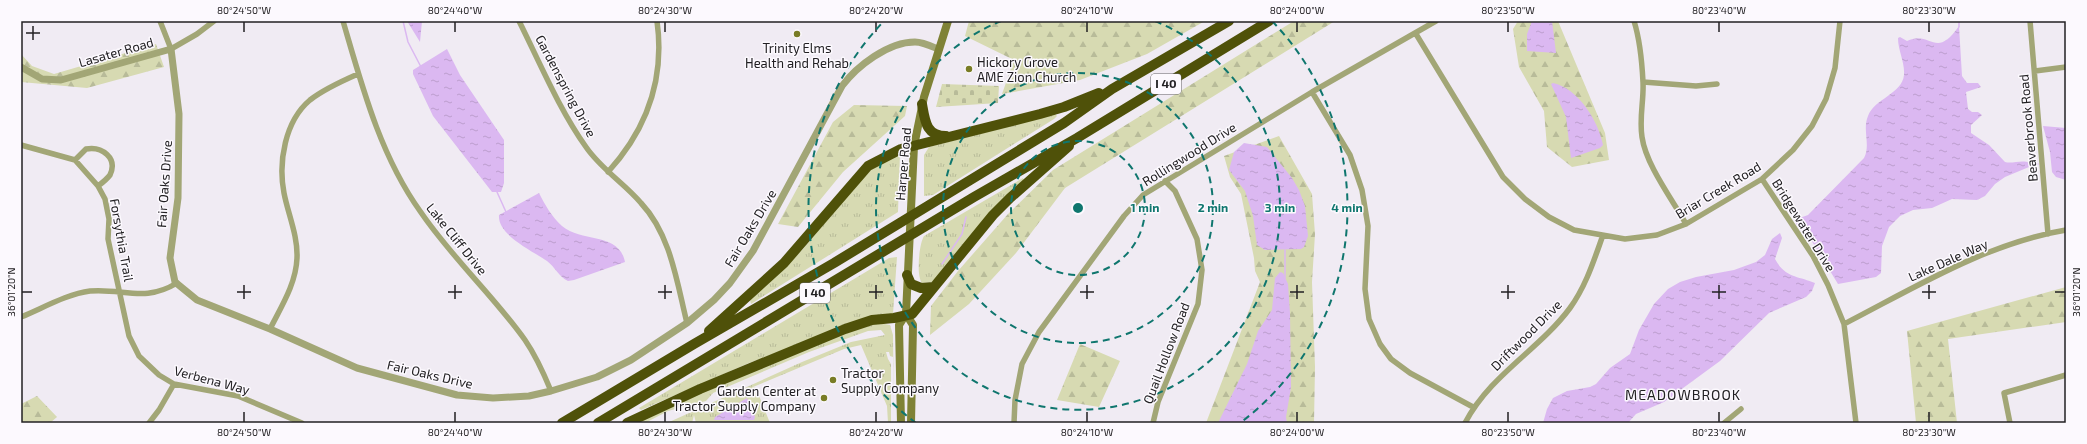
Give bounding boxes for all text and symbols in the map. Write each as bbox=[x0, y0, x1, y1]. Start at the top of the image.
text: 80°24'50"W bbox=[217, 4, 271, 16]
text: 80°24'40"W bbox=[428, 4, 483, 16]
text: 80°24'30"W bbox=[638, 4, 693, 16]
text: 80°24'20"W bbox=[849, 4, 904, 16]
text: 80°24'10"W bbox=[1061, 4, 1114, 16]
text: 80°24'00"W bbox=[1270, 4, 1325, 16]
text: 80°23'50"W bbox=[1481, 4, 1535, 16]
text: 80°23'40"W bbox=[1692, 4, 1747, 16]
text: 80°23'30"W bbox=[1902, 4, 1956, 16]
marker: Trinity Elms Health and Rehab bbox=[792, 29, 802, 39]
street label: Gardenspring Drive bbox=[532, 32, 600, 140]
street label: Lasater Road bbox=[77, 34, 155, 70]
place label: Trinity Elms Health and Rehab bbox=[745, 40, 849, 71]
place label: Hickory Grove AME Zion Church bbox=[977, 54, 1076, 85]
marker: Hickory Grove AME Zion Church bbox=[964, 64, 974, 74]
road number: I 40 bbox=[1151, 74, 1181, 94]
street label: Beaverbrook Road bbox=[2015, 74, 2041, 182]
street label: Rollingwood Drive bbox=[1139, 119, 1239, 189]
street label: Harper Road bbox=[892, 127, 914, 201]
street label: Fair Oaks Drive bbox=[153, 140, 175, 228]
street label: Briar Creek Road bbox=[1672, 158, 1764, 222]
street label: Bridgewater Drive bbox=[1769, 176, 1839, 274]
street label: Fair Oaks Drive bbox=[721, 186, 779, 270]
street label: Forsythia Trail bbox=[107, 197, 137, 283]
street label: Lake Cliff Drive bbox=[423, 200, 491, 278]
text: 1 min bbox=[1131, 200, 1159, 214]
text: 2 min bbox=[1198, 200, 1228, 214]
text: 3 min bbox=[1265, 200, 1295, 214]
text: 4 min bbox=[1331, 200, 1363, 214]
centre of rings bbox=[1071, 201, 1085, 215]
street label: Lake Dale Way bbox=[1906, 235, 1990, 285]
text: 36°01'20"N bbox=[5, 267, 17, 317]
text: 36°01'20"N bbox=[2070, 267, 2082, 317]
road number: I 40 bbox=[800, 283, 830, 303]
street label: Driftwood Drive bbox=[1487, 296, 1565, 374]
street label: Quail Hollow Road bbox=[1139, 300, 1193, 406]
street label: Fair Oaks Drive bbox=[385, 356, 475, 392]
street label: Verbena Way bbox=[172, 362, 252, 398]
place label: Tractor Supply Company bbox=[841, 365, 939, 396]
marker: Tractor Supply Company bbox=[828, 375, 838, 385]
place label: Garden Center at Tractor Supply Company bbox=[673, 383, 816, 414]
district label: MEADOWBROOK bbox=[1625, 386, 1741, 403]
marker: Garden Center at Tractor Supply Company bbox=[819, 393, 829, 403]
text: 80°24'50"W bbox=[217, 426, 271, 438]
text: 80°24'40"W bbox=[428, 426, 483, 438]
text: 80°24'30"W bbox=[638, 426, 693, 438]
text: 80°24'20"W bbox=[849, 426, 904, 438]
text: 80°24'10"W bbox=[1061, 426, 1114, 438]
text: 80°24'00"W bbox=[1270, 426, 1325, 438]
text: 80°23'50"W bbox=[1481, 426, 1535, 438]
text: 80°23'40"W bbox=[1692, 426, 1747, 438]
text: 80°23'30"W bbox=[1902, 426, 1956, 438]

